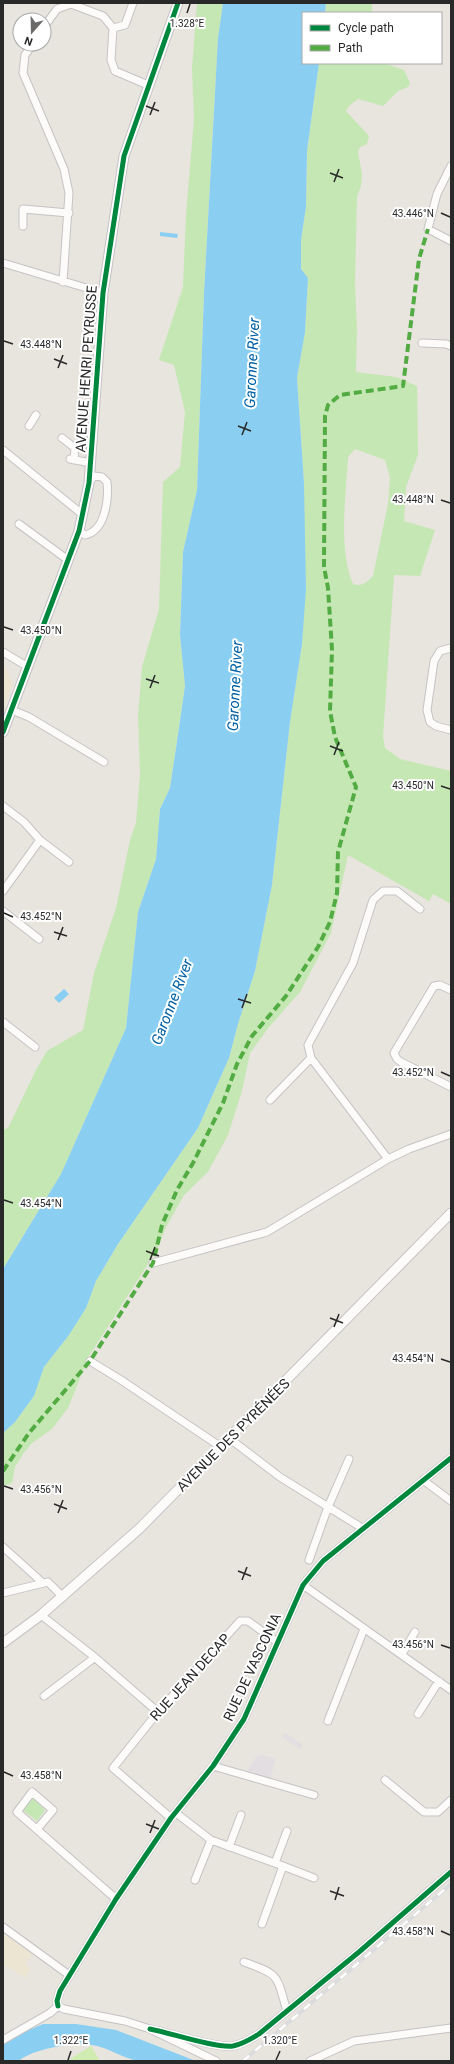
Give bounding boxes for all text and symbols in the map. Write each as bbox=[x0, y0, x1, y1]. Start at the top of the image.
north arrow bbox=[12, 12, 52, 52]
legend bbox=[302, 12, 442, 64]
text: 1.328°E bbox=[170, 18, 205, 29]
text: Cycle path bbox=[338, 21, 394, 35]
text: N bbox=[23, 33, 35, 48]
text: Path bbox=[338, 41, 363, 55]
text: 43.446°N bbox=[392, 208, 434, 219]
street label: AVENUE HENRI PEYRUSSE bbox=[72, 285, 100, 453]
water label: Garonne River bbox=[241, 316, 263, 409]
text: 43.448°N bbox=[20, 339, 62, 350]
text: 43.448°N bbox=[392, 494, 434, 505]
text: 43.450°N bbox=[20, 625, 62, 636]
water label: Garonne River bbox=[224, 639, 246, 732]
text: 43.450°N bbox=[392, 780, 434, 791]
text: 43.452°N bbox=[20, 911, 62, 922]
water label: Garonne River bbox=[147, 956, 197, 1047]
text: 43.452°N bbox=[392, 1067, 434, 1078]
text: 43.454°N bbox=[20, 1198, 62, 1209]
text: 43.454°N bbox=[392, 1353, 434, 1364]
street label: AVENUE DES PYRÉNÉES bbox=[173, 1375, 293, 1495]
text: 43.456°N bbox=[20, 1484, 62, 1495]
street label: RUE DE VASCONIA bbox=[220, 1610, 284, 1724]
street label: RUE JEAN DECAP bbox=[147, 1630, 233, 1724]
text: 43.456°N bbox=[392, 1639, 434, 1650]
text: 43.458°N bbox=[20, 1770, 62, 1781]
text: 43.458°N bbox=[392, 1926, 434, 1937]
text: 1.322°E bbox=[54, 2035, 89, 2046]
text: 1.320°E bbox=[263, 2035, 298, 2046]

